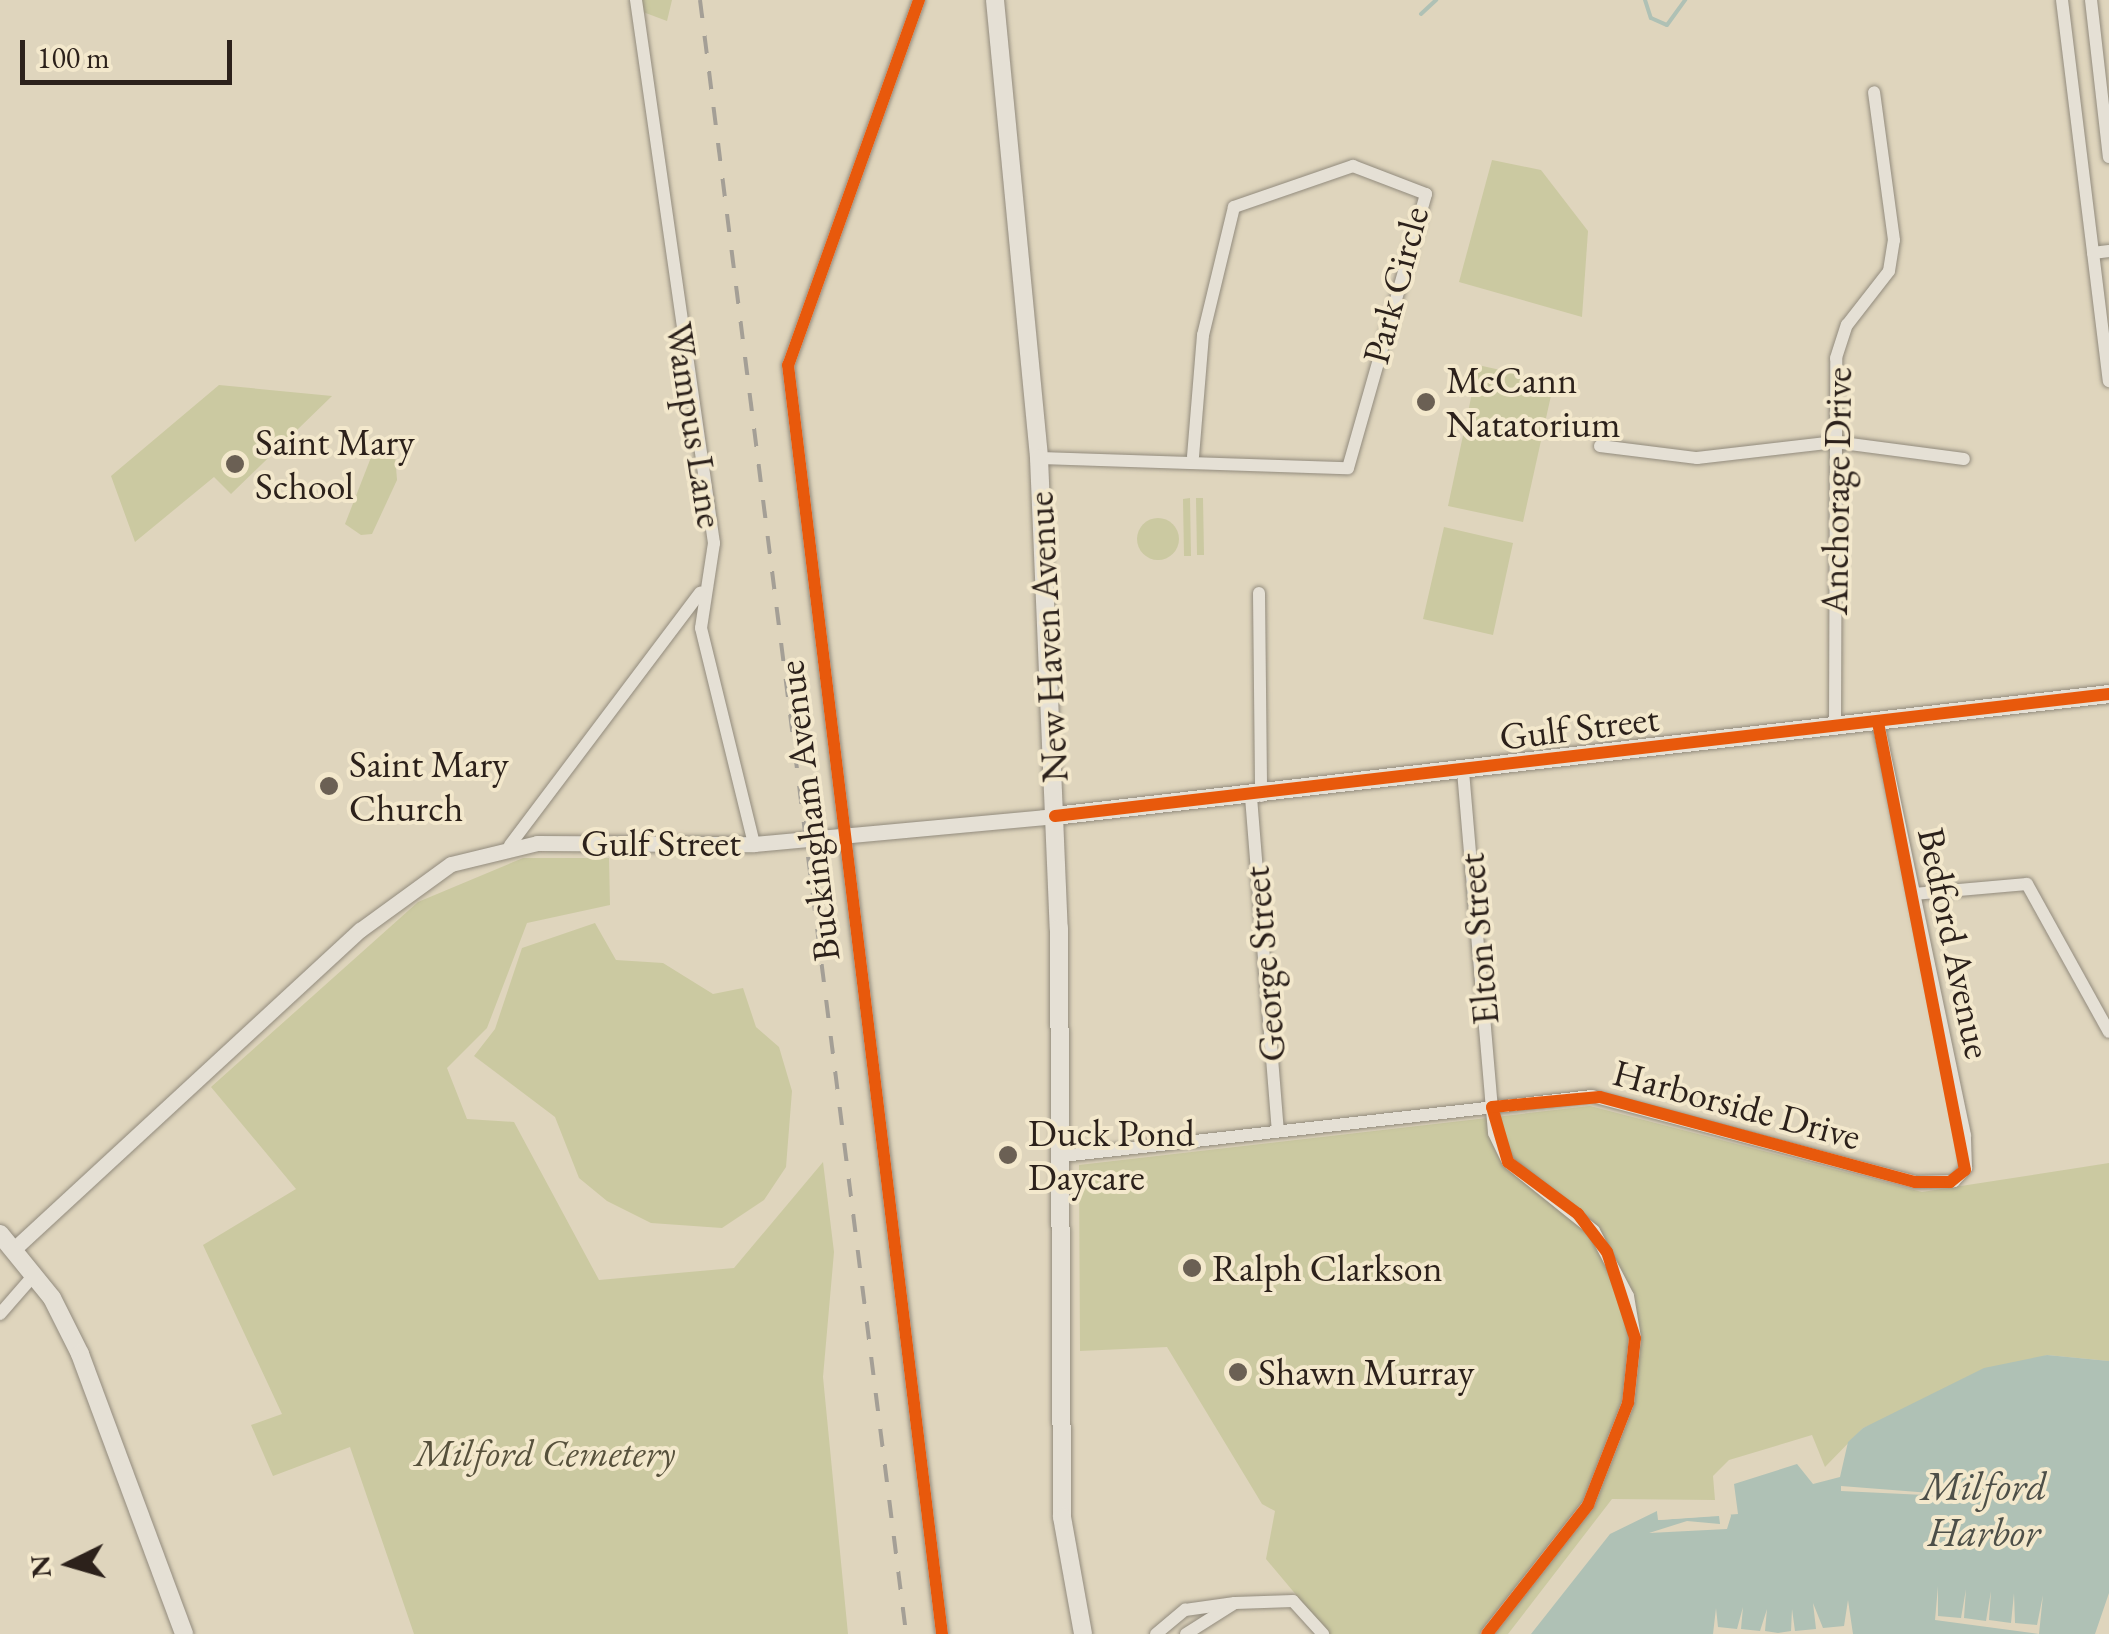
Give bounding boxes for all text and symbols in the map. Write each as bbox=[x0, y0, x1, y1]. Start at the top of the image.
scale bar bbox=[25, 20, 238, 82]
text: 100 m bbox=[37, 38, 110, 77]
street label: Park Circle bbox=[1352, 201, 1438, 369]
street label: Wampus Lane bbox=[656, 319, 734, 531]
place label: McCann Natatorium bbox=[1446, 357, 1621, 446]
street label: Anchorage Drive bbox=[1811, 367, 1861, 615]
marker: McCann Natatorium bbox=[1415, 391, 1437, 413]
place label: Saint Mary School bbox=[255, 419, 415, 508]
marker: Saint Mary School bbox=[224, 453, 246, 475]
street label: New Haven Avenue bbox=[1017, 491, 1077, 783]
street label: Buckingham Avenue bbox=[767, 658, 849, 964]
street label: Gulf Street bbox=[1497, 695, 1661, 759]
place label: Saint Mary Church bbox=[349, 741, 509, 831]
marker: Saint Mary Church bbox=[318, 775, 340, 797]
street label: Gulf Street bbox=[581, 820, 741, 866]
street label: Bedford Avenue bbox=[1908, 824, 2002, 1062]
street label: Elton Street bbox=[1448, 851, 1508, 1027]
street label: George Street bbox=[1233, 864, 1295, 1064]
street label: Harborside Drive bbox=[1608, 1049, 1866, 1159]
place label: Duck Pond Daycare bbox=[1028, 1110, 1195, 1200]
marker: Duck Pond Daycare bbox=[997, 1144, 1019, 1166]
place label: Ralph Clarkson bbox=[1212, 1245, 1443, 1291]
marker: Ralph Clarkson bbox=[1181, 1257, 1203, 1279]
place label: Shawn Murray bbox=[1258, 1349, 1474, 1395]
marker: Shawn Murray bbox=[1227, 1361, 1249, 1383]
park label: Milford Cemetery bbox=[415, 1430, 675, 1476]
water label: Milford Harbor bbox=[1921, 1462, 2047, 1556]
north arrow bbox=[20, 1514, 120, 1614]
text: N bbox=[21, 1554, 59, 1579]

